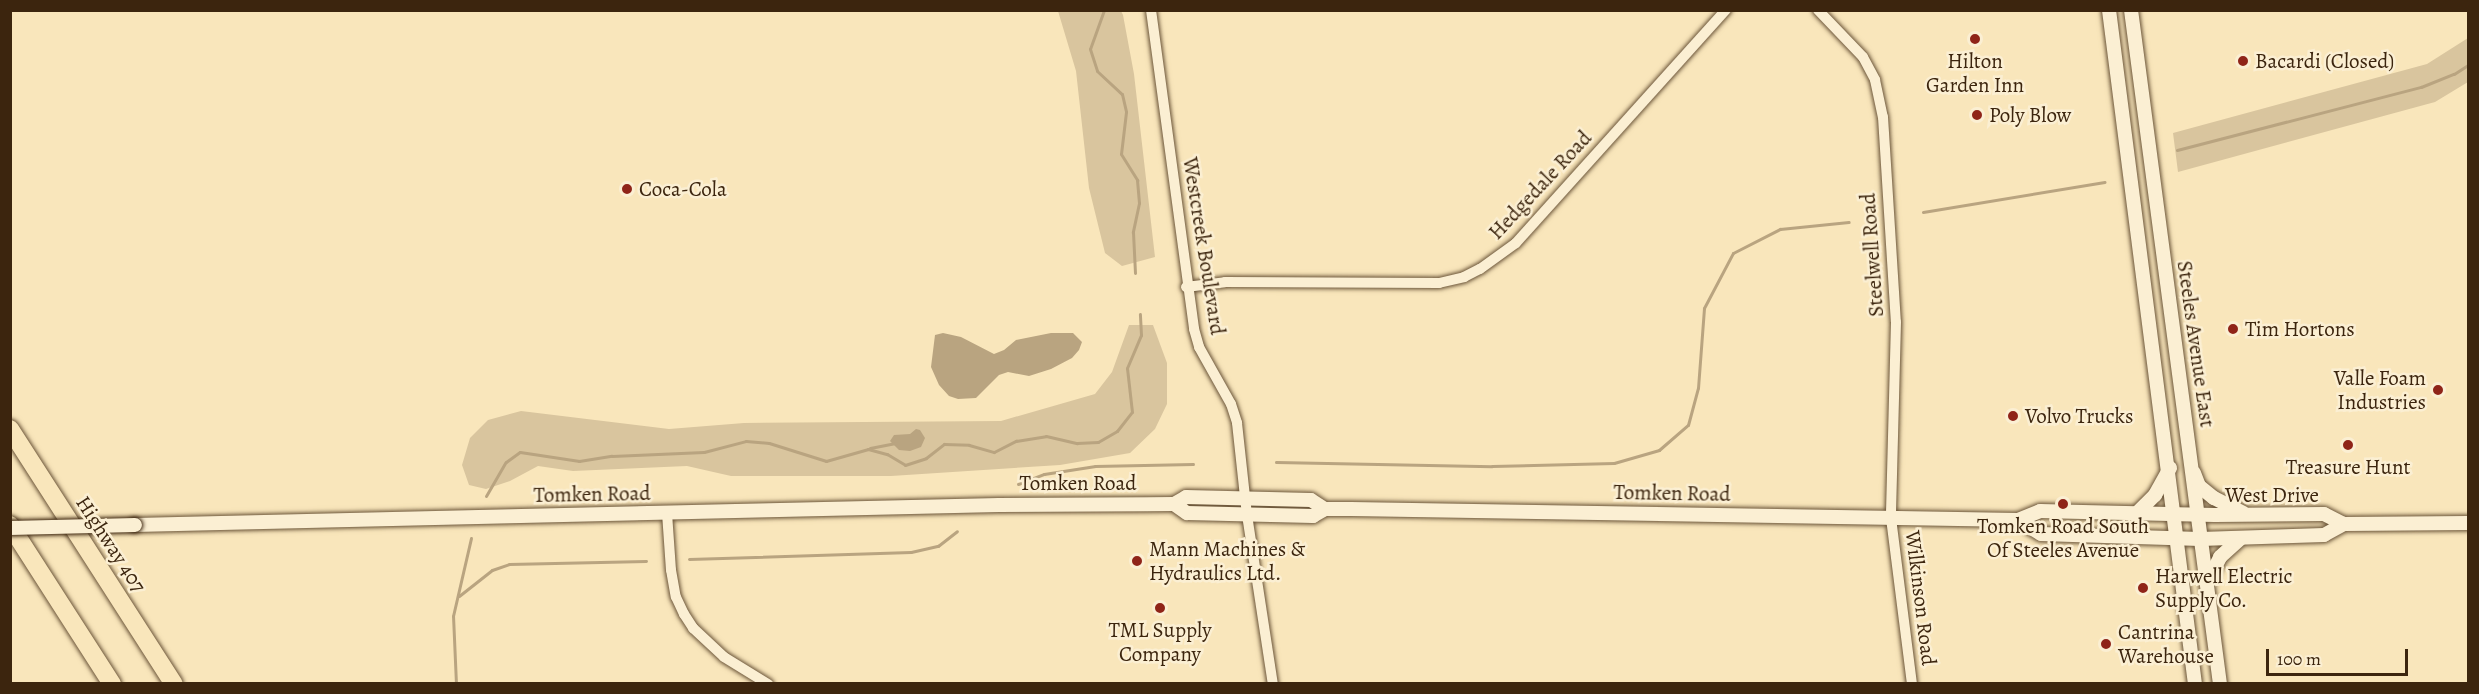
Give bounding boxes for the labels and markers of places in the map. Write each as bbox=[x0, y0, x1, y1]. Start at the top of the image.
marker: Hilton Garden Inn bbox=[1968, 32, 1982, 46]
place label: Hilton Garden Inn bbox=[1926, 48, 2024, 98]
place label: Bacardi (Closed) bbox=[2255, 48, 2394, 74]
marker: Bacardi (Closed) bbox=[2236, 54, 2250, 68]
place label: Poly Blow bbox=[1989, 102, 2071, 128]
marker: Poly Blow bbox=[1970, 108, 1984, 122]
place label: Coca-Cola bbox=[639, 176, 727, 202]
marker: Coca-Cola bbox=[620, 182, 634, 196]
place label: Tim Hortons bbox=[2245, 316, 2355, 342]
marker: Tim Hortons bbox=[2226, 322, 2240, 336]
place label: Valle Foam Industries bbox=[2334, 365, 2426, 415]
marker: Valle Foam Industries bbox=[2431, 383, 2445, 397]
place label: Volvo Trucks bbox=[2025, 403, 2133, 429]
marker: Volvo Trucks bbox=[2006, 409, 2020, 423]
marker: Treasure Hunt bbox=[2341, 438, 2355, 452]
place label: Treasure Hunt bbox=[2286, 454, 2410, 480]
marker: Tomken Road South Of Steeles Avenue bbox=[2056, 497, 2070, 511]
place label: Tomken Road South Of Steeles Avenue bbox=[1977, 513, 2149, 563]
place label: Mann Machines & Hydraulics Ltd. bbox=[1149, 536, 1305, 586]
marker: Mann Machines & Hydraulics Ltd. bbox=[1130, 554, 1144, 568]
place label: Harwell Electric Supply Co. bbox=[2155, 563, 2292, 613]
marker: Harwell Electric Supply Co. bbox=[2136, 581, 2150, 595]
marker: TML Supply Company bbox=[1153, 601, 1167, 615]
place label: TML Supply Company bbox=[1108, 617, 1212, 667]
place label: Cantrina Warehouse bbox=[2118, 619, 2214, 669]
marker: Cantrina Warehouse bbox=[2099, 637, 2113, 651]

